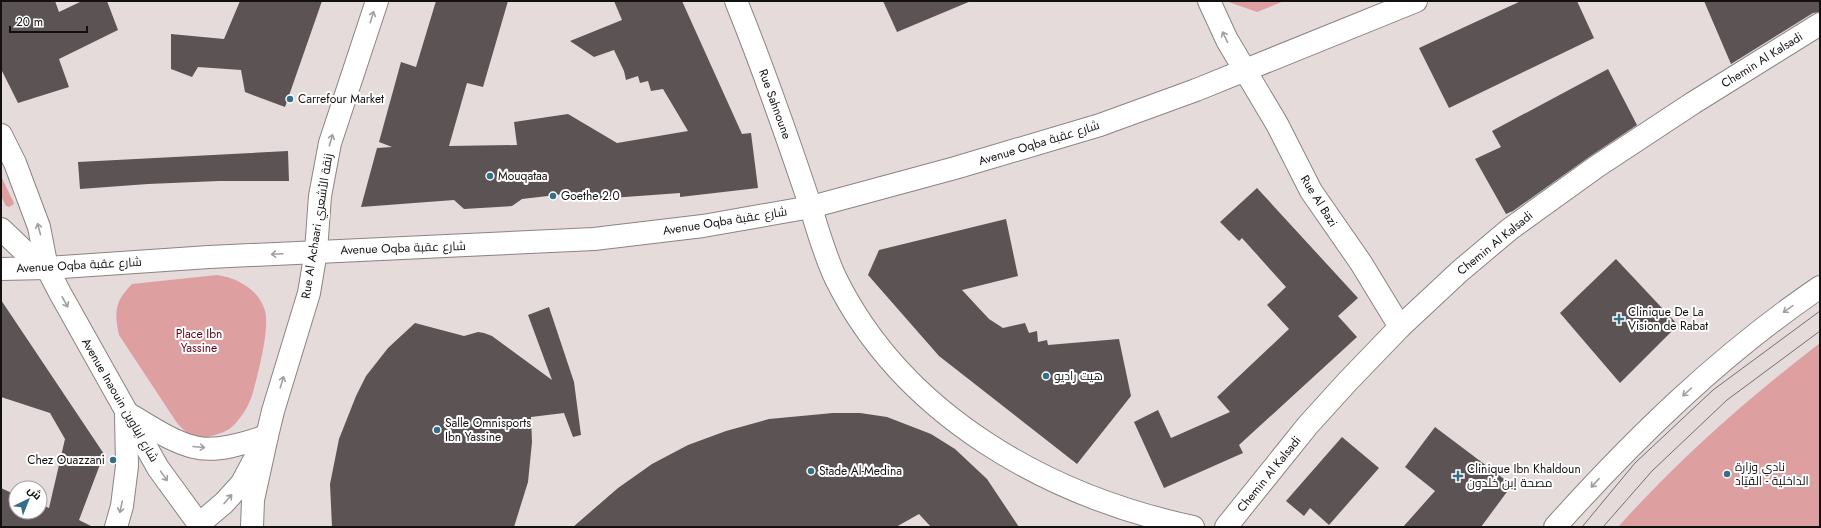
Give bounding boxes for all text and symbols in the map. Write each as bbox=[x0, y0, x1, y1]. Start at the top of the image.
scale bar bbox=[10, 8, 87, 34]
one-way arrow bbox=[369, 10, 376, 23]
text: 20 m bbox=[16, 13, 43, 31]
street label: Chemin Al Kalsadi bbox=[1718, 28, 1806, 92]
one-way arrow bbox=[1221, 31, 1228, 43]
street label: Rue Sahnoune bbox=[754, 67, 796, 141]
place label: Carrefour Market bbox=[298, 90, 384, 108]
marker: Carrefour Market bbox=[285, 94, 295, 104]
street label: Avenue Oqba شارع عقبة bbox=[976, 116, 1102, 170]
one-way arrow bbox=[328, 134, 335, 147]
street label: Rue Al Achaari زنقة الأشعري bbox=[297, 152, 338, 300]
place label: Mouqataa bbox=[498, 167, 548, 185]
marker: Mouqataa bbox=[485, 171, 495, 181]
street label: Rue Al Bazi bbox=[1296, 172, 1342, 230]
place label: Goethe 2.0 bbox=[561, 187, 620, 205]
marker: Goethe 2.0 bbox=[548, 191, 558, 201]
street label: Avenue Oqba شارع عقبة bbox=[662, 202, 789, 240]
street label: Chemin Al Kalsadi bbox=[1453, 207, 1537, 279]
one-way arrow bbox=[35, 223, 42, 236]
street label: Avenue Oqba شارع عقبة bbox=[340, 237, 466, 259]
one-way arrow bbox=[271, 250, 284, 257]
street label: Avenue Oqba شارع عقبة bbox=[16, 253, 142, 277]
one-way arrow bbox=[62, 296, 69, 308]
place label: Clinique De La Vision de Rabat bbox=[1628, 303, 1708, 335]
one-way arrow bbox=[1782, 305, 1793, 313]
marker: Clinique De La Vision de Rabat bbox=[1613, 313, 1625, 325]
park label: Place Ibn Yassine bbox=[176, 325, 222, 357]
street label: Avenue Inaouin شارع ايناوين bbox=[77, 335, 163, 465]
place label: هيت راديو bbox=[1054, 367, 1103, 385]
marker: هيت راديو bbox=[1041, 371, 1051, 381]
one-way arrow bbox=[279, 376, 286, 389]
one-way arrow bbox=[1682, 387, 1692, 396]
place label: Salle Omnisports Ibn Yassine bbox=[445, 414, 531, 446]
marker: Salle Omnisports Ibn Yassine bbox=[432, 425, 442, 435]
street label: Chemin Al Kalsadi bbox=[1233, 432, 1305, 516]
one-way arrow bbox=[192, 443, 205, 450]
place label: Chez Ouazzani bbox=[27, 451, 105, 469]
marker: Chez Ouazzani bbox=[108, 455, 118, 465]
place label: نادي وزارة الداخلية - القيّاد bbox=[1735, 458, 1809, 490]
place label: Clinique Ibn Khaldoun مصحة إبن خلدون bbox=[1467, 460, 1581, 492]
place label: Stade Al-Medina bbox=[819, 462, 902, 480]
marker: Stade Al-Medina bbox=[806, 466, 816, 476]
marker: نادي وزارة الداخلية - القيّاد bbox=[1722, 469, 1732, 479]
one-way arrow bbox=[160, 470, 168, 481]
marker: Clinique Ibn Khaldoun مصحة إبن خلدون bbox=[1452, 470, 1464, 482]
one-way arrow bbox=[1590, 478, 1600, 488]
north arrow bbox=[8, 480, 48, 520]
text: ش bbox=[24, 482, 45, 503]
one-way arrow bbox=[224, 493, 233, 504]
one-way arrow bbox=[117, 500, 125, 513]

